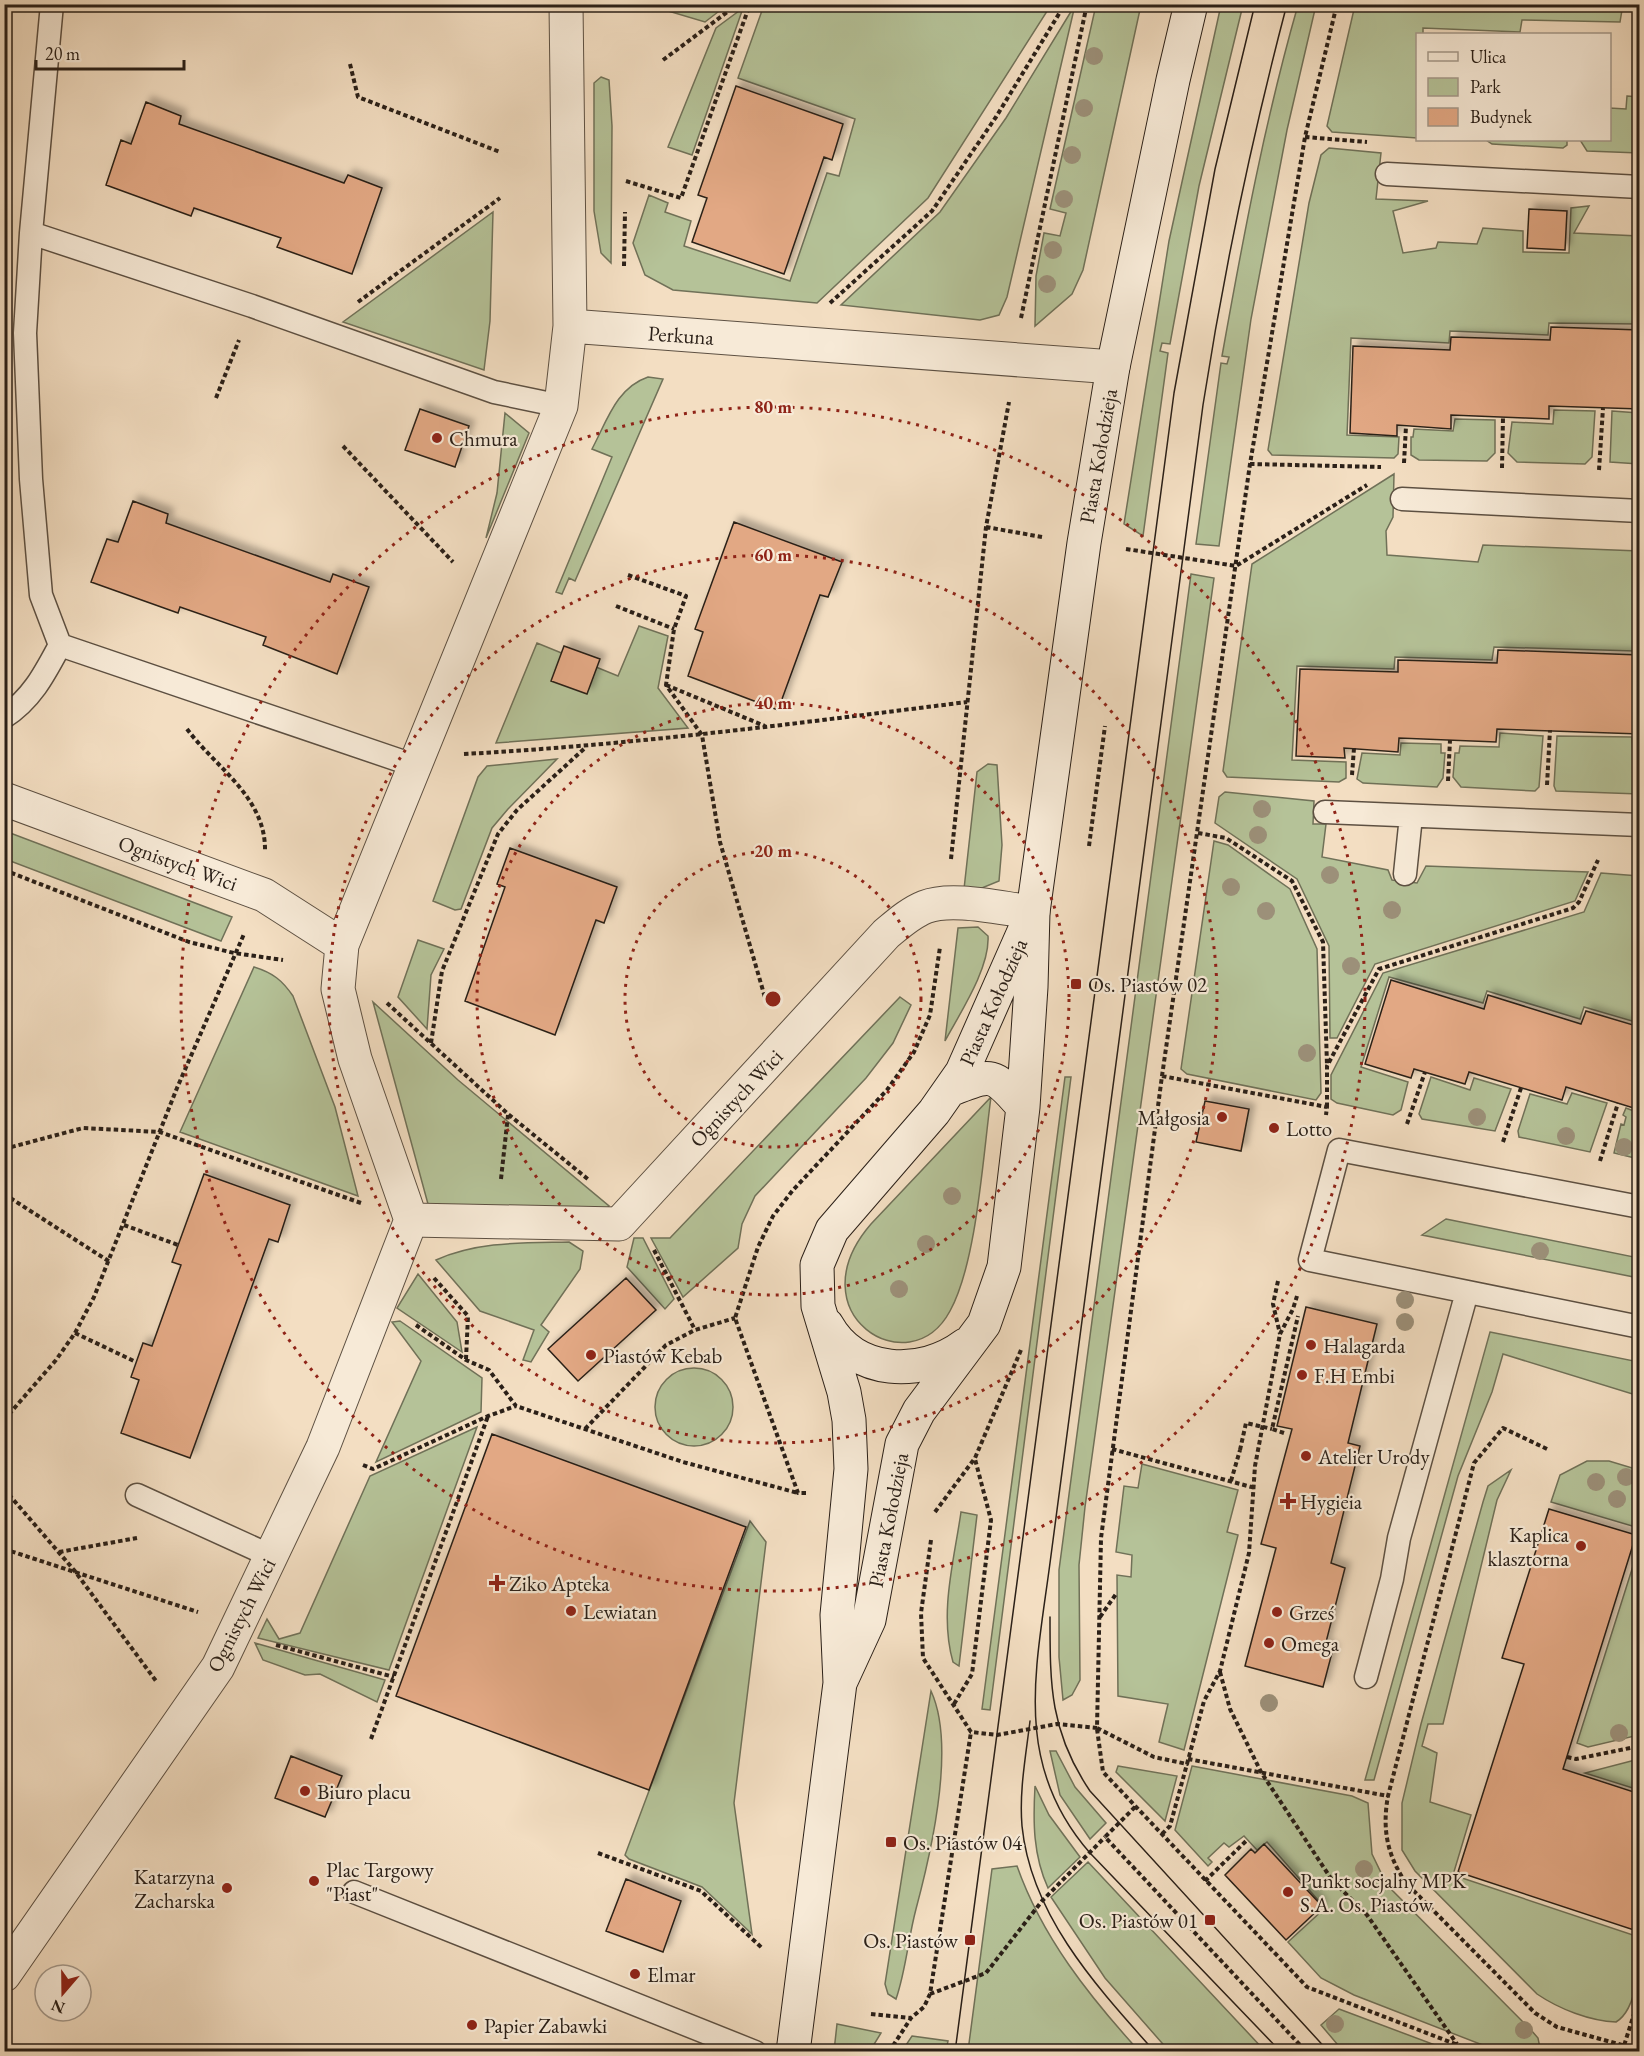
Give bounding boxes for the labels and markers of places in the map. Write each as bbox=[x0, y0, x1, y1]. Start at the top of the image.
place label: Chmura bbox=[449, 425, 518, 452]
marker: Chmura bbox=[430, 431, 444, 445]
place label: Os. Piastów 02 bbox=[1088, 971, 1207, 998]
marker: Os. Piastów 02 bbox=[1069, 977, 1083, 991]
centre of rings bbox=[763, 989, 783, 1009]
place label: Małgosia bbox=[1137, 1104, 1211, 1131]
marker: Małgosia bbox=[1215, 1110, 1229, 1124]
place label: Lotto bbox=[1286, 1115, 1332, 1142]
marker: Lotto bbox=[1267, 1121, 1281, 1135]
place label: Halagarda bbox=[1323, 1332, 1406, 1359]
marker: Halagarda bbox=[1304, 1338, 1318, 1352]
place label: Piastów Kebab bbox=[603, 1342, 722, 1369]
marker: Piastów Kebab bbox=[584, 1348, 598, 1362]
place label: F.H Embi bbox=[1314, 1362, 1395, 1389]
marker: F.H Embi bbox=[1295, 1368, 1309, 1382]
place label: Atelier Urody bbox=[1317, 1443, 1430, 1470]
marker: Atelier Urody bbox=[1299, 1449, 1313, 1463]
place label: Hygieia bbox=[1300, 1488, 1363, 1515]
marker: Hygieia bbox=[1281, 1494, 1295, 1508]
place label: Kaplica klasztorna bbox=[1488, 1521, 1570, 1572]
marker: Kaplica klasztorna bbox=[1574, 1539, 1588, 1553]
place label: Ziko Apteka bbox=[509, 1570, 610, 1597]
marker: Ziko Apteka bbox=[490, 1576, 504, 1590]
place label: Lewiatan bbox=[583, 1598, 657, 1625]
place label: Grześ bbox=[1289, 1599, 1334, 1626]
marker: Lewiatan bbox=[564, 1604, 578, 1618]
marker: Grześ bbox=[1270, 1605, 1284, 1619]
place label: Omega bbox=[1281, 1630, 1340, 1657]
marker: Omega bbox=[1262, 1636, 1276, 1650]
place label: Biuro placu bbox=[317, 1778, 411, 1805]
marker: Biuro placu bbox=[298, 1784, 312, 1798]
place label: Os. Piastów 04 bbox=[903, 1829, 1023, 1856]
marker: Os. Piastów 04 bbox=[884, 1835, 898, 1849]
place label: Plac Targowy "Piast" bbox=[326, 1856, 435, 1907]
place label: Katarzyna Zacharska bbox=[134, 1863, 216, 1914]
place label: Punkt socjalny MPK S.A. Os. Piastów bbox=[1300, 1867, 1467, 1918]
marker: Plac Targowy "Piast" bbox=[307, 1874, 321, 1888]
marker: Katarzyna Zacharska bbox=[220, 1881, 234, 1895]
marker: Punkt socjalny MPK S.A. Os. Piastów bbox=[1281, 1885, 1295, 1899]
place label: Os. Piastów 01 bbox=[1079, 1907, 1198, 1934]
marker: Os. Piastów 01 bbox=[1203, 1913, 1217, 1927]
place label: Os. Piastów bbox=[863, 1927, 959, 1954]
marker: Os. Piastów bbox=[963, 1933, 977, 1947]
place label: Elmar bbox=[647, 1961, 696, 1988]
marker: Elmar bbox=[628, 1967, 642, 1981]
place label: Papier Zabawki bbox=[484, 2012, 607, 2039]
marker: Papier Zabawki bbox=[465, 2018, 479, 2032]

